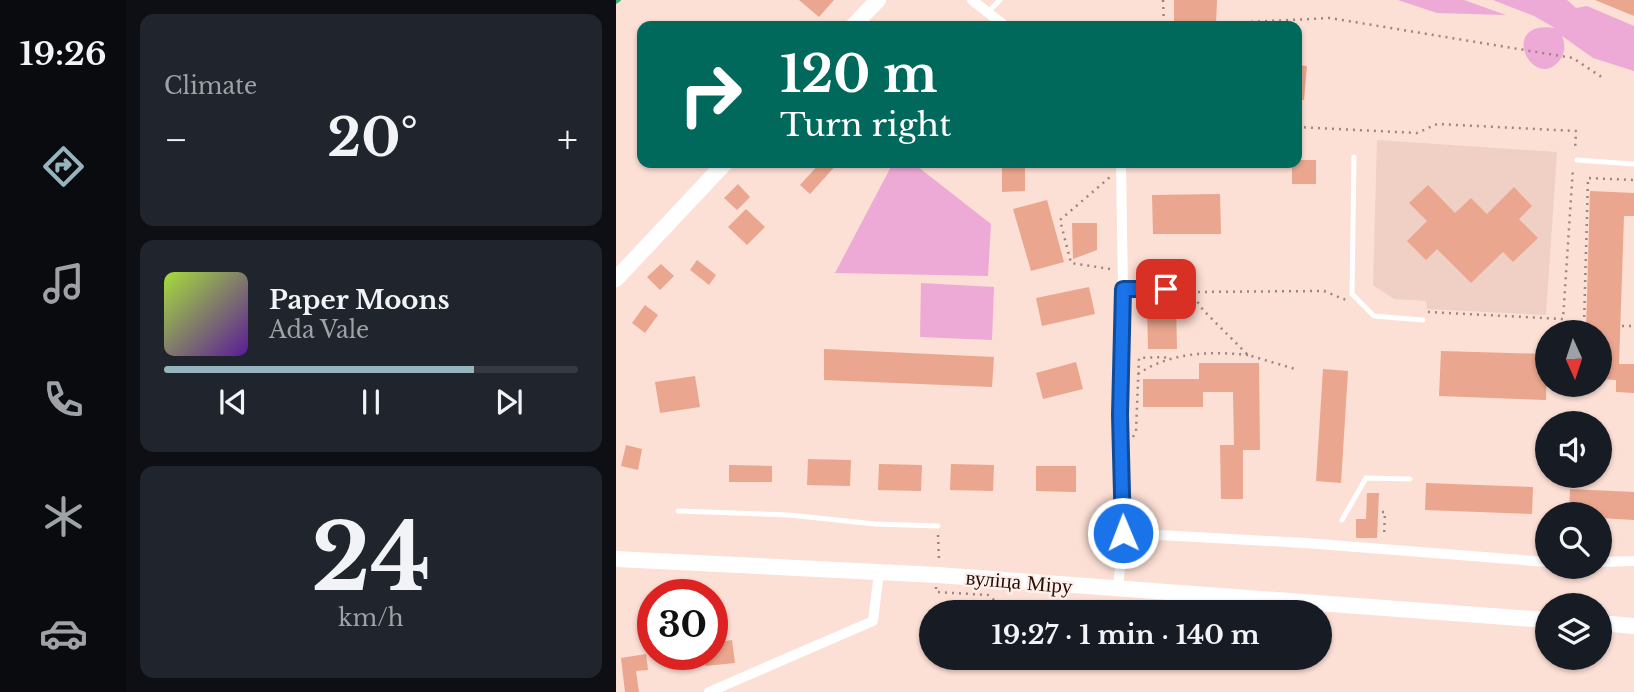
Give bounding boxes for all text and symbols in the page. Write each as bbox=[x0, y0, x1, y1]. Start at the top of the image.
text: 19:26 bbox=[19, 34, 107, 74]
text: 120 m bbox=[780, 44, 938, 105]
icon: right bbox=[665, 49, 756, 140]
text: Climate bbox=[164, 72, 257, 100]
text: Turn right bbox=[780, 105, 951, 145]
text: 20° bbox=[327, 106, 418, 170]
text: − bbox=[164, 116, 188, 163]
text: + bbox=[557, 116, 578, 163]
icon: directions bbox=[39, 142, 88, 191]
icon: music bbox=[39, 259, 88, 308]
pin bbox=[1136, 259, 1196, 319]
icon: arrive bbox=[1147, 270, 1185, 308]
text: Paper Moons bbox=[269, 284, 450, 316]
text: Ada Vale bbox=[269, 316, 369, 344]
north arrow bbox=[1535, 320, 1612, 397]
map controls bbox=[1535, 320, 1612, 670]
icon: phone bbox=[39, 375, 88, 424]
icon: previous bbox=[214, 383, 252, 421]
icon: pause bbox=[352, 383, 390, 421]
icon: next bbox=[490, 383, 528, 421]
button: sound bbox=[1535, 411, 1612, 488]
icon: climate bbox=[39, 492, 88, 541]
position arrow bbox=[1086, 496, 1160, 570]
text: 24 bbox=[311, 502, 431, 615]
button: search bbox=[1535, 502, 1612, 579]
street label: вуліца Міру bbox=[965, 564, 1074, 600]
speed limit sign: 30 bbox=[637, 579, 728, 670]
button: layers bbox=[1535, 593, 1612, 670]
text: km/h bbox=[338, 604, 404, 632]
icon: car bbox=[39, 609, 88, 658]
text: 19:27 · 1 min · 140 m bbox=[991, 619, 1260, 651]

